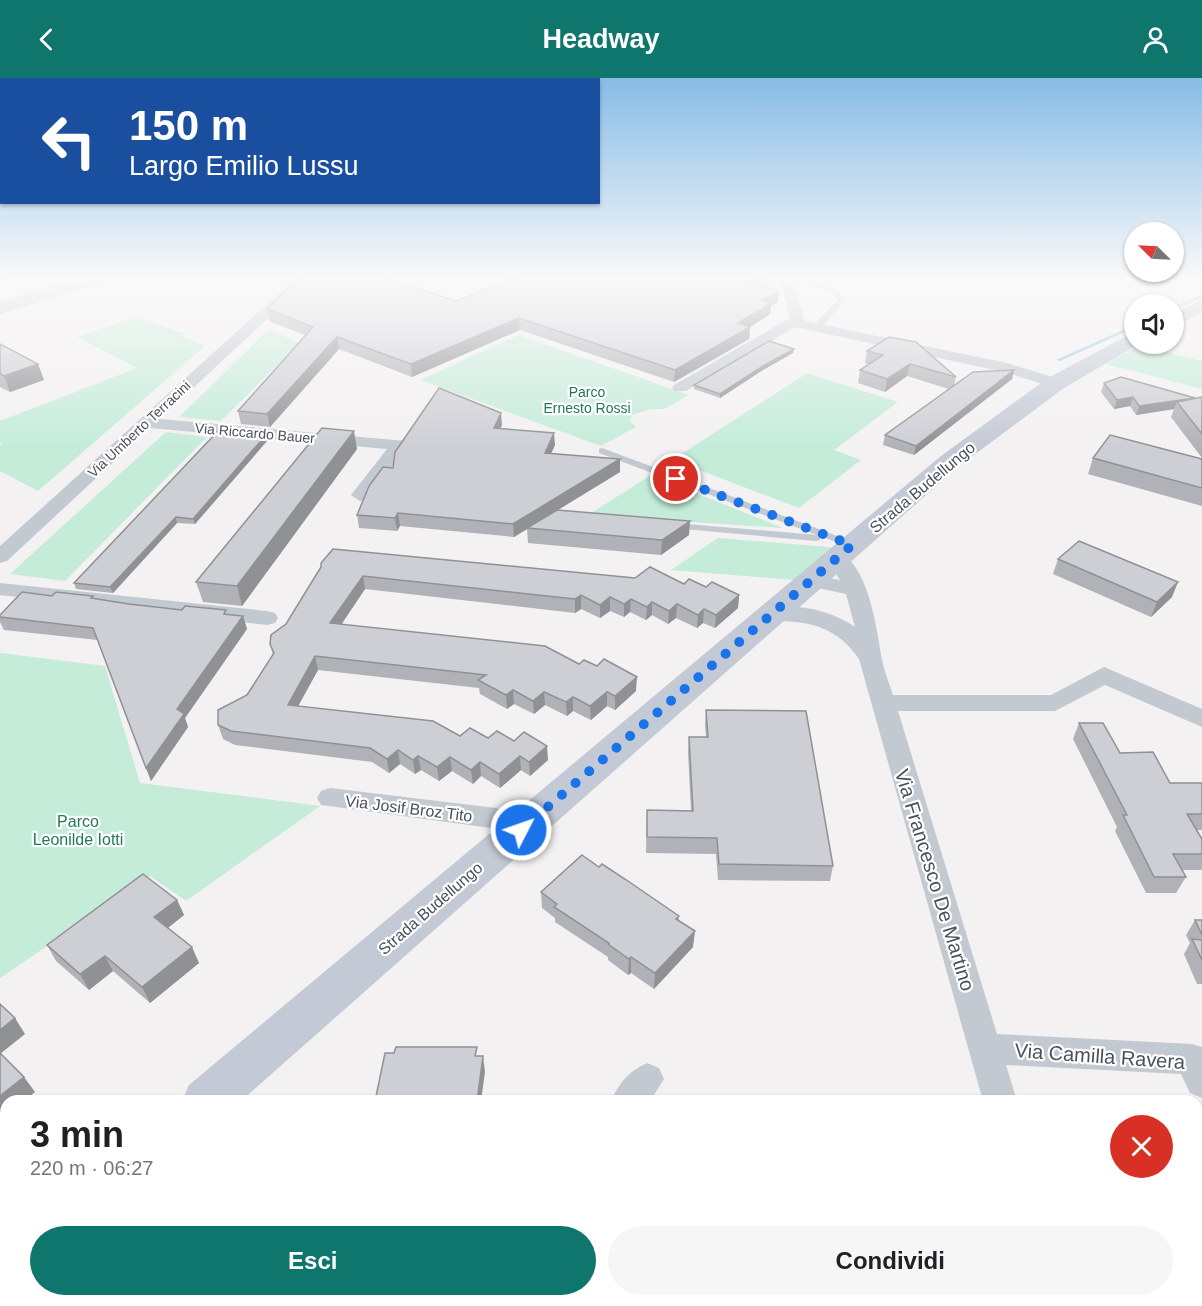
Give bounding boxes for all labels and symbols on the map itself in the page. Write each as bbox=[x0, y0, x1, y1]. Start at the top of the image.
north arrow bbox=[1124, 222, 1184, 282]
street label: Via Umberto Terracini bbox=[85, 377, 193, 481]
park label: Parco Ernesto Rossi bbox=[543, 384, 631, 416]
street label: Via Riccardo Bauer bbox=[194, 420, 316, 446]
street label: Strada Budellungo bbox=[866, 438, 978, 536]
pin bbox=[650, 453, 701, 504]
street label: Via Francesco De Martino bbox=[891, 766, 979, 994]
street label: Via Josif Broz Tito bbox=[344, 792, 473, 825]
position arrow bbox=[489, 798, 553, 862]
park label: Parco Leonilde Iotti bbox=[33, 813, 123, 848]
street label: Strada Budellungo bbox=[375, 859, 486, 958]
street label: Via Camilla Ravera bbox=[1014, 1039, 1187, 1073]

